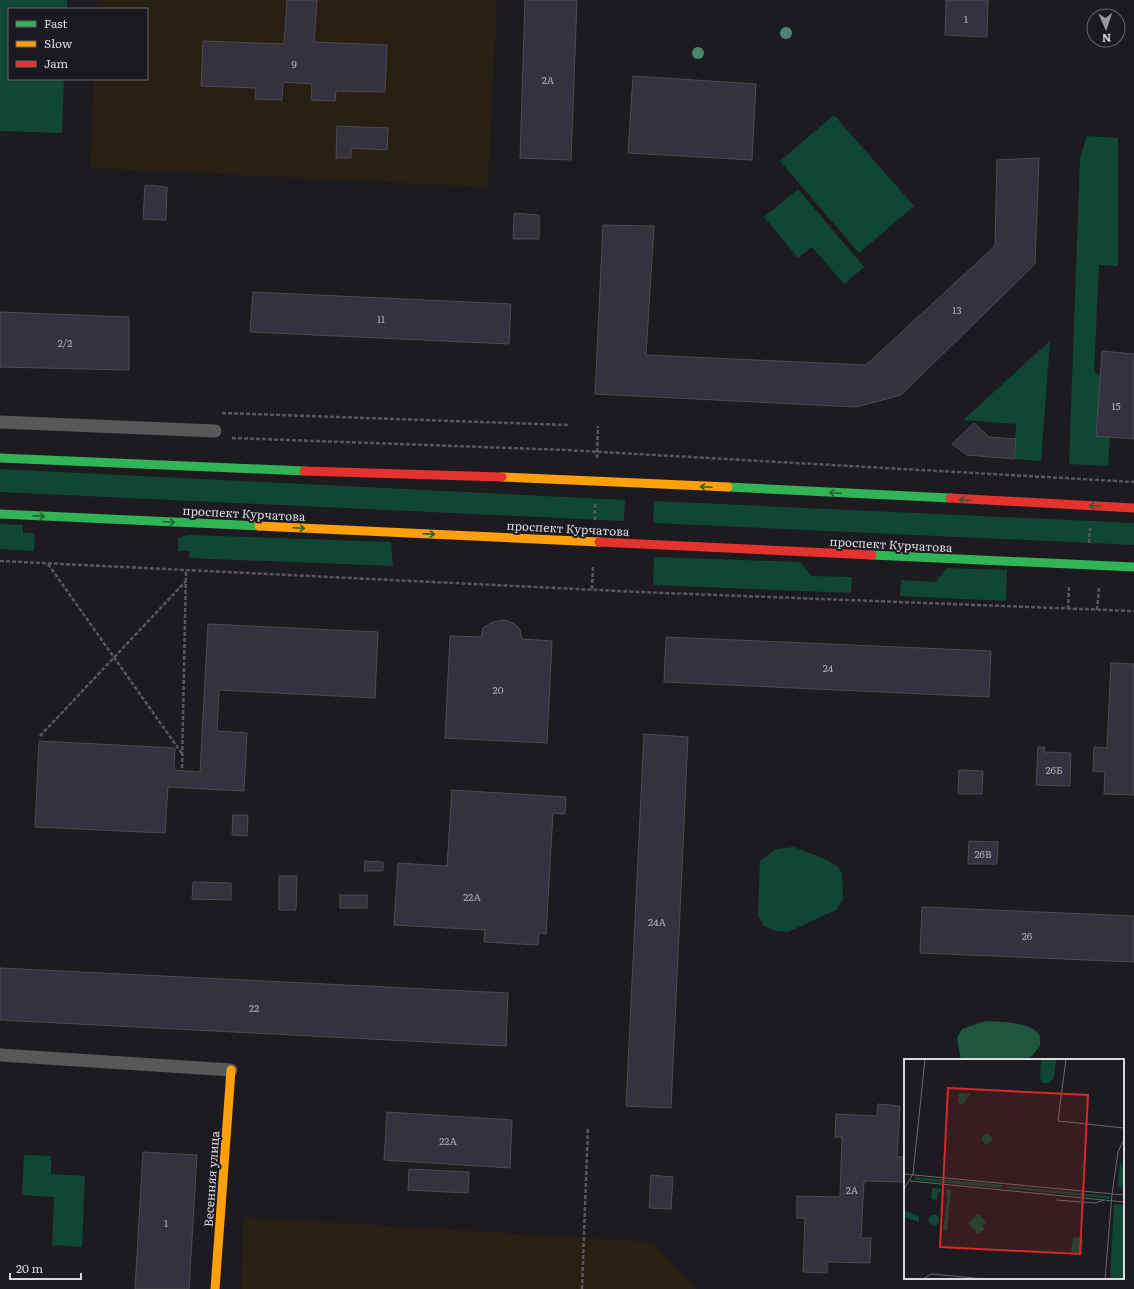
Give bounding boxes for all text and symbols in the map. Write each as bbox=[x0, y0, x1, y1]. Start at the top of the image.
legend bbox=[8, 8, 148, 80]
north arrow bbox=[1086, 8, 1126, 48]
house number: 1 bbox=[964, 11, 968, 26]
text: Fast bbox=[44, 14, 68, 32]
text: N bbox=[1102, 31, 1112, 47]
text: Slow bbox=[44, 34, 73, 52]
text: Jam bbox=[44, 54, 69, 72]
house number: 9 bbox=[291, 56, 297, 71]
house number: 2А bbox=[542, 72, 555, 87]
house number: 13 bbox=[952, 302, 962, 317]
house number: 11 bbox=[377, 311, 385, 326]
house number: 2/2 bbox=[58, 335, 72, 350]
house number: 15 bbox=[1111, 398, 1121, 413]
one-way arrow bbox=[700, 483, 713, 490]
one-way arrow bbox=[829, 489, 842, 497]
one-way arrow bbox=[959, 496, 972, 503]
street label: проспект Курчатова bbox=[182, 501, 306, 525]
one-way arrow bbox=[1089, 502, 1102, 510]
one-way arrow bbox=[32, 512, 45, 519]
street label: проспект Курчатова bbox=[506, 516, 630, 540]
one-way arrow bbox=[162, 518, 175, 525]
one-way arrow bbox=[292, 524, 305, 531]
one-way arrow bbox=[422, 530, 435, 538]
street label: проспект Курчатова bbox=[829, 532, 953, 556]
house number: 24 bbox=[823, 660, 834, 675]
house number: 20 bbox=[493, 682, 504, 697]
house number: 26Б bbox=[1045, 762, 1063, 777]
house number: 26В bbox=[974, 846, 992, 861]
house number: 22А bbox=[463, 889, 481, 904]
house number: 24А bbox=[648, 914, 667, 929]
house number: 26 bbox=[1022, 928, 1033, 943]
house number: 22 bbox=[249, 1000, 259, 1015]
inset map bbox=[904, 1059, 1124, 1279]
street label: Весенняя улица bbox=[199, 1130, 223, 1228]
house number: 22А bbox=[439, 1133, 457, 1148]
house number: 2А bbox=[846, 1182, 859, 1197]
house number: 1 bbox=[164, 1215, 168, 1230]
scale bar bbox=[10, 1255, 81, 1281]
text: 20 m bbox=[16, 1259, 43, 1277]

